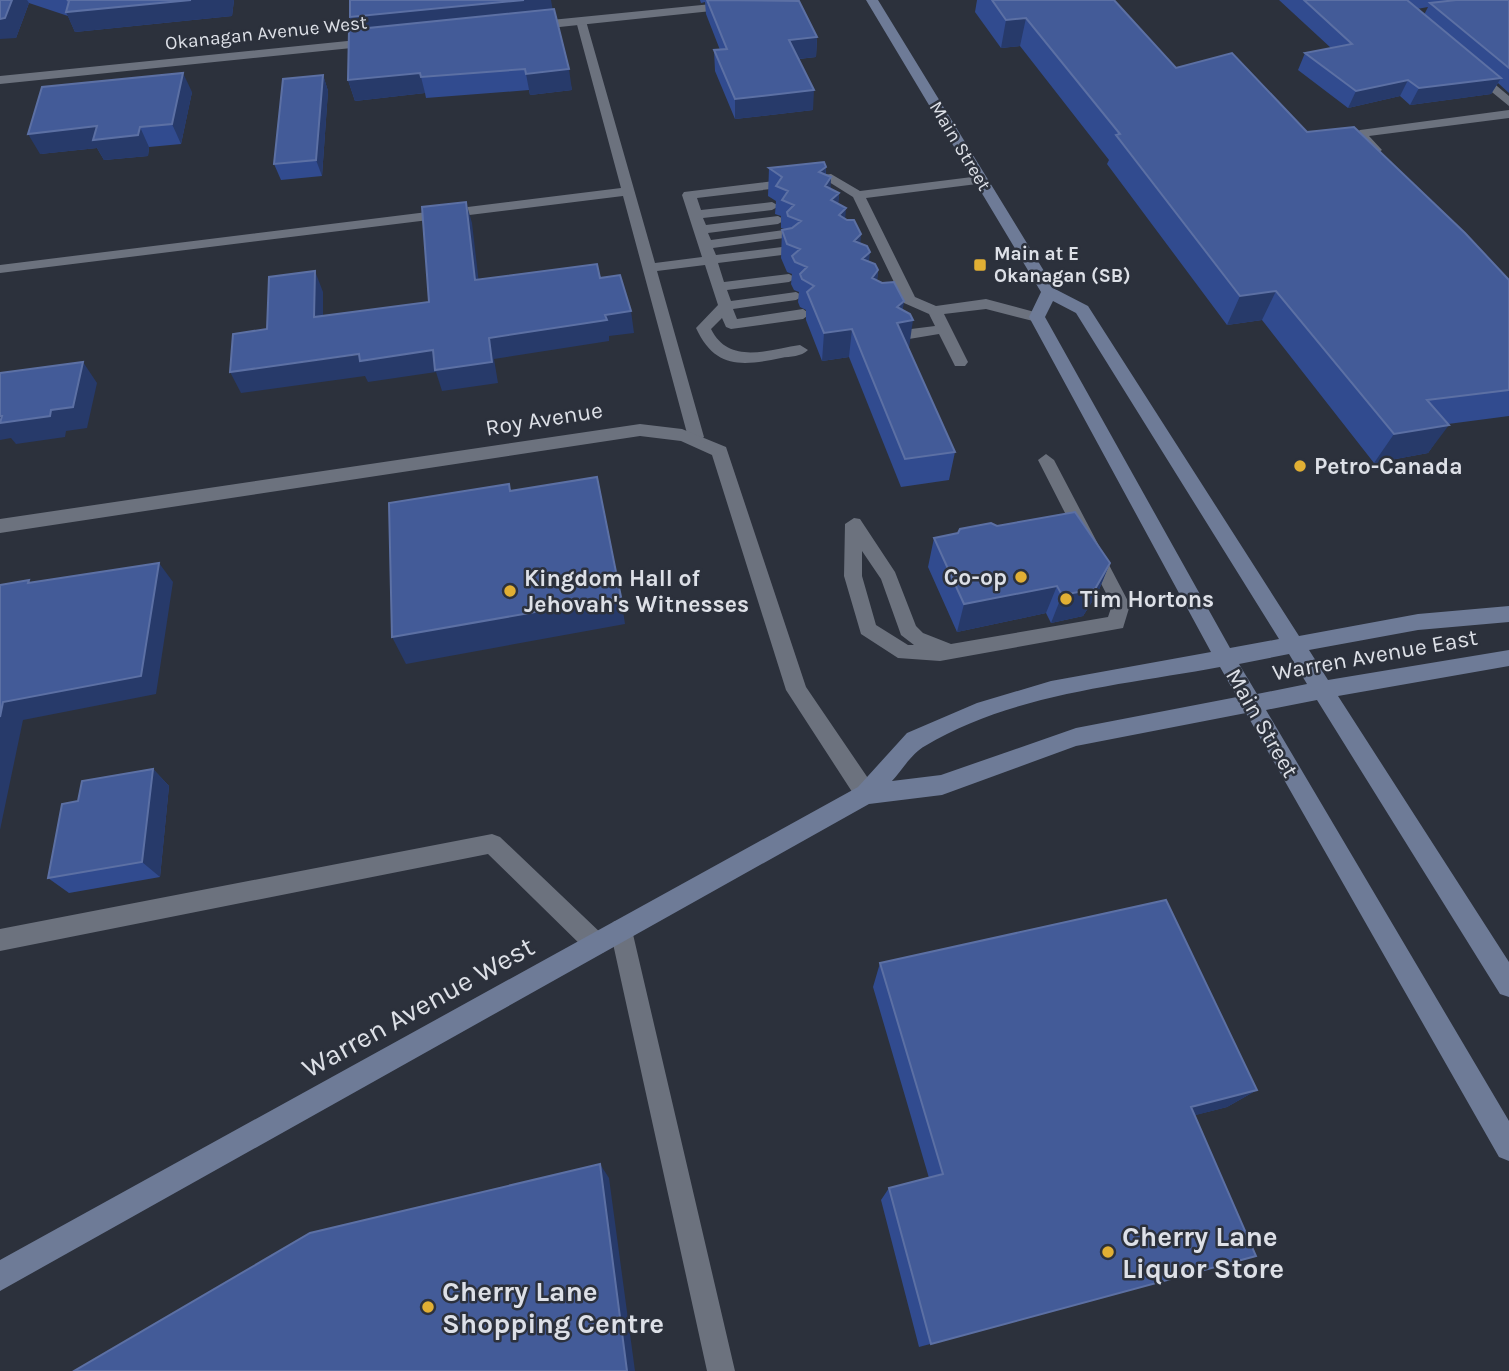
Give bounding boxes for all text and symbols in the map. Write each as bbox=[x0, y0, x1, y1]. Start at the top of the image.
street label: Okanagan Avenue West bbox=[164, 11, 368, 55]
street label: Main Street bbox=[925, 97, 995, 195]
place label: Main at E Okanagan (SB) bbox=[994, 243, 1131, 287]
marker: Main at E Okanagan (SB) bbox=[972, 257, 988, 273]
street label: Roy Avenue bbox=[483, 396, 605, 442]
place label: Petro-Canada bbox=[1314, 453, 1463, 480]
marker: Petro-Canada bbox=[1292, 458, 1308, 474]
place label: Co-op bbox=[944, 564, 1007, 591]
place label: Kingdom Hall of Jehovah's Witnesses bbox=[524, 565, 749, 618]
marker: Co-op bbox=[1013, 569, 1029, 585]
marker: Kingdom Hall of Jehovah's Witnesses bbox=[502, 583, 518, 599]
place label: Tim Hortons bbox=[1080, 586, 1214, 613]
marker: Tim Hortons bbox=[1058, 591, 1074, 607]
street label: Warren Avenue East bbox=[1270, 624, 1480, 686]
street label: Main Street bbox=[1220, 664, 1304, 783]
street label: Warren Avenue West bbox=[296, 929, 540, 1085]
place label: Cherry Lane Liquor Store bbox=[1122, 1220, 1284, 1285]
marker: Cherry Lane Liquor Store bbox=[1100, 1244, 1116, 1260]
place label: Cherry Lane Shopping Centre bbox=[442, 1275, 664, 1340]
marker: Cherry Lane Shopping Centre bbox=[420, 1299, 436, 1315]

